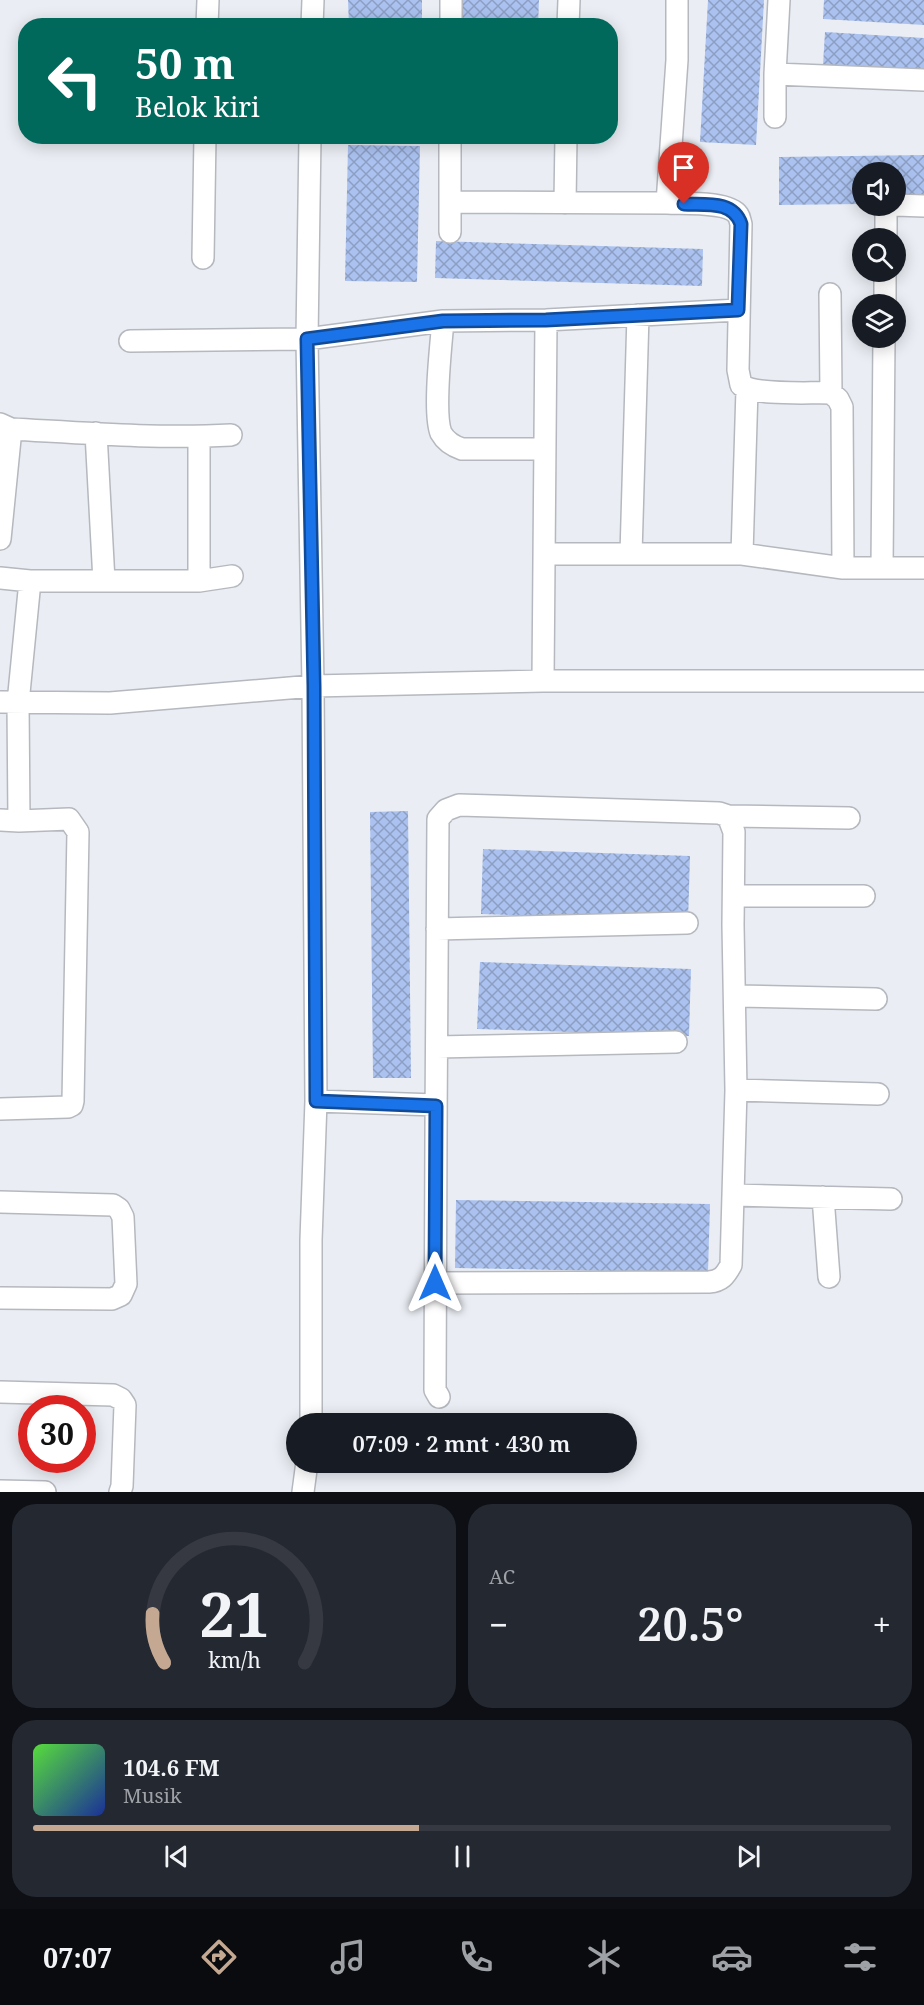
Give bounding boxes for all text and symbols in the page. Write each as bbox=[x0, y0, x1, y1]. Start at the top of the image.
text: 50 m bbox=[135, 34, 235, 91]
icon: left bbox=[36, 42, 114, 120]
text: Belok kiri bbox=[135, 88, 260, 125]
pin bbox=[658, 142, 709, 204]
icon: arrive bbox=[667, 151, 700, 184]
map controls bbox=[852, 162, 906, 348]
button: sound bbox=[852, 162, 906, 216]
button: search bbox=[852, 228, 906, 282]
button: layers bbox=[852, 294, 906, 348]
position arrow bbox=[403, 1251, 467, 1315]
speed limit sign: 30 bbox=[18, 1395, 96, 1473]
text: 07:09 · 2 mnt · 430 m bbox=[353, 1428, 570, 1458]
text: AC bbox=[489, 1563, 515, 1590]
text: 21 bbox=[199, 1570, 269, 1655]
text: 20.5° bbox=[637, 1593, 744, 1654]
text: − bbox=[489, 1602, 508, 1647]
text: + bbox=[873, 1602, 891, 1647]
text: km/h bbox=[208, 1645, 261, 1674]
text: 104.6 FM bbox=[123, 1752, 220, 1782]
text: Musik bbox=[123, 1782, 182, 1809]
icon: previous bbox=[160, 1840, 193, 1873]
icon: pause bbox=[446, 1840, 479, 1873]
icon: next bbox=[732, 1840, 765, 1873]
icon: directions bbox=[198, 1936, 240, 1978]
icon: music bbox=[327, 1936, 369, 1978]
icon: phone bbox=[455, 1936, 497, 1978]
icon: climate bbox=[583, 1936, 625, 1978]
icon: car bbox=[711, 1936, 753, 1978]
icon: filters bbox=[839, 1936, 881, 1978]
text: 07:07 bbox=[43, 1939, 112, 1976]

